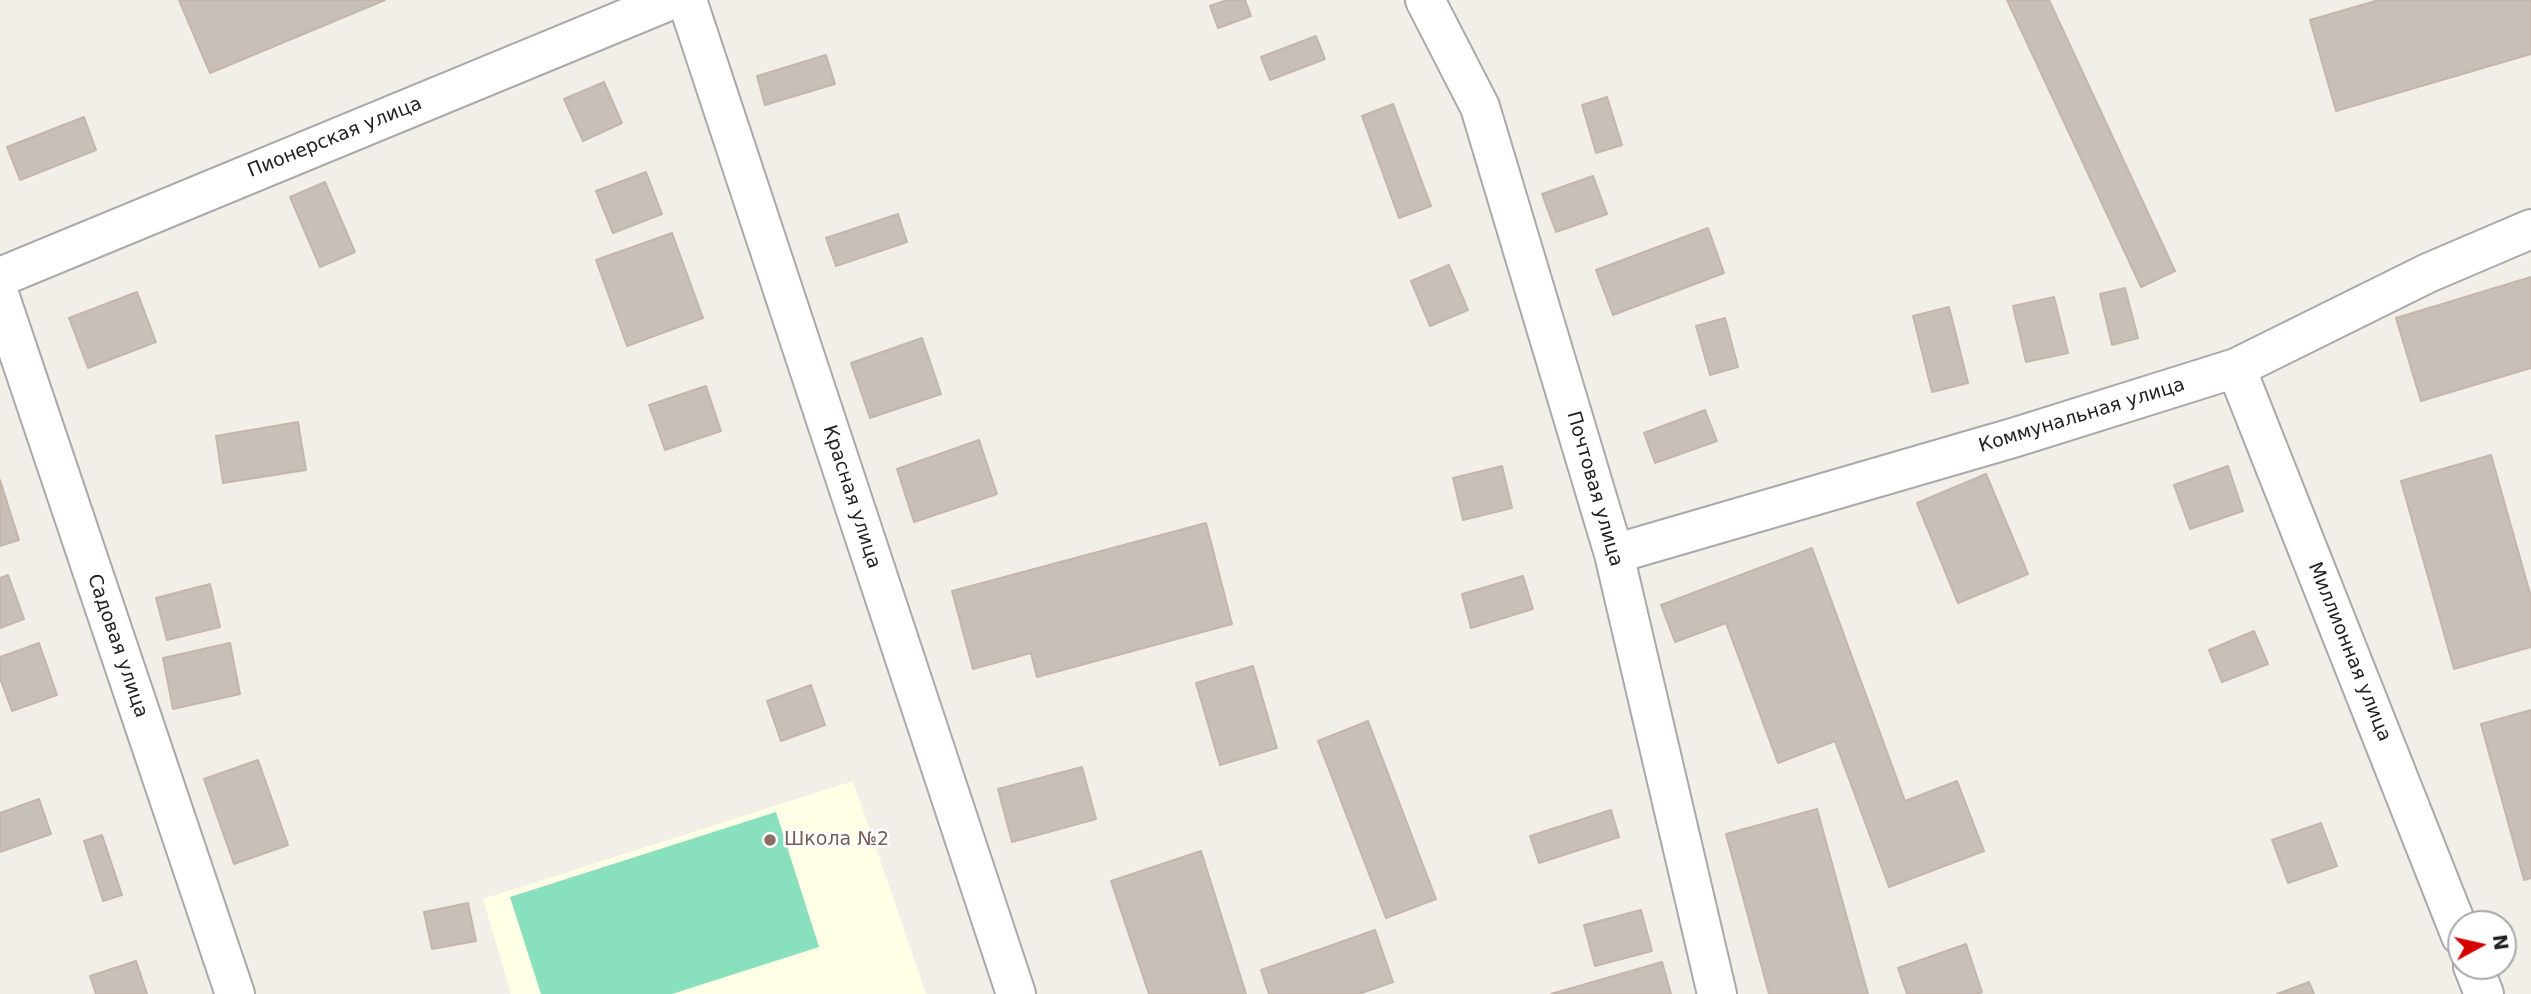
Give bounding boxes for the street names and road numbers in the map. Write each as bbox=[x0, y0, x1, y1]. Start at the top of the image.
street label: Пионерская улица bbox=[245, 93, 425, 183]
street label: Коммунальная улица bbox=[1976, 374, 2188, 458]
street label: Почтовая улица bbox=[1561, 409, 1627, 569]
street label: Красная улица bbox=[817, 422, 885, 572]
street label: Миллионная улица bbox=[2303, 559, 2395, 745]
street label: Садовая улица bbox=[82, 571, 152, 721]

